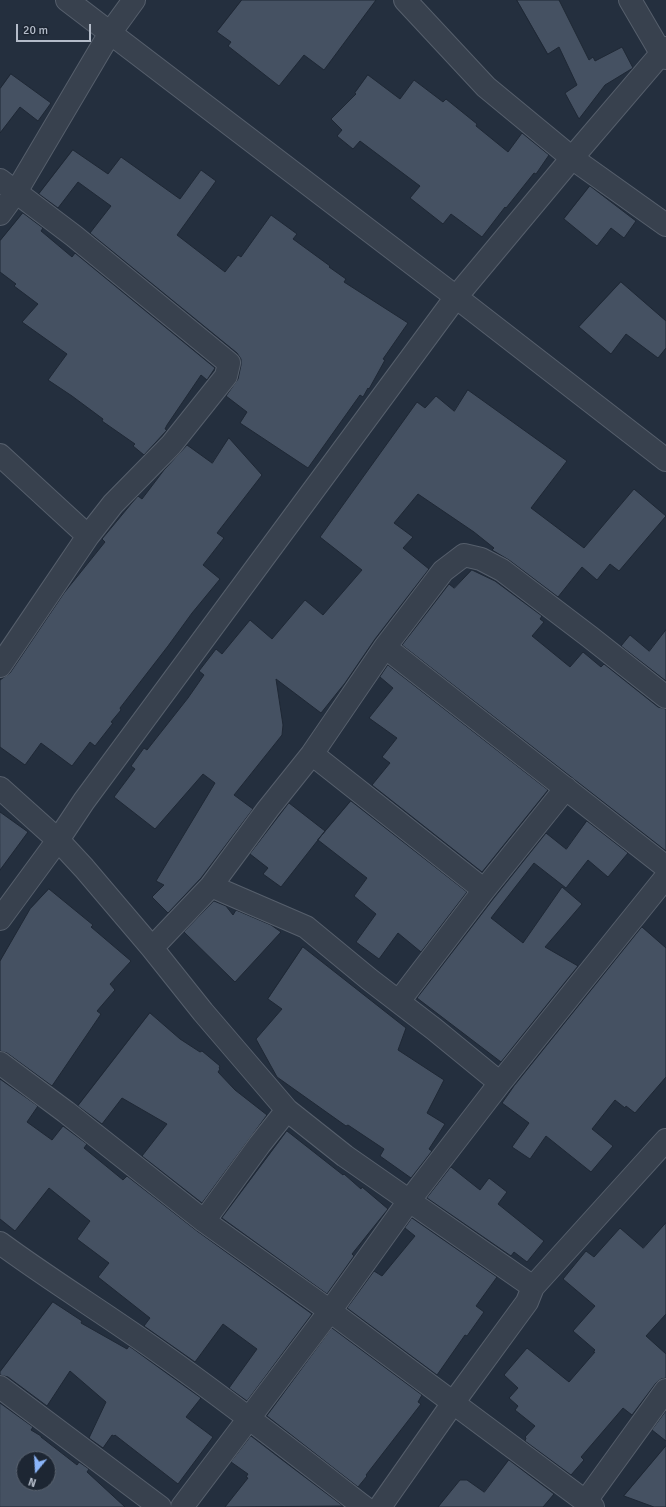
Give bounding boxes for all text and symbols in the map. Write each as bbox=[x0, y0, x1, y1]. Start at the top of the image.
scale bar bbox=[18, 16, 93, 42]
text: 20 m bbox=[23, 23, 48, 38]
north arrow bbox=[16, 1451, 56, 1491]
text: N bbox=[27, 1475, 38, 1489]

